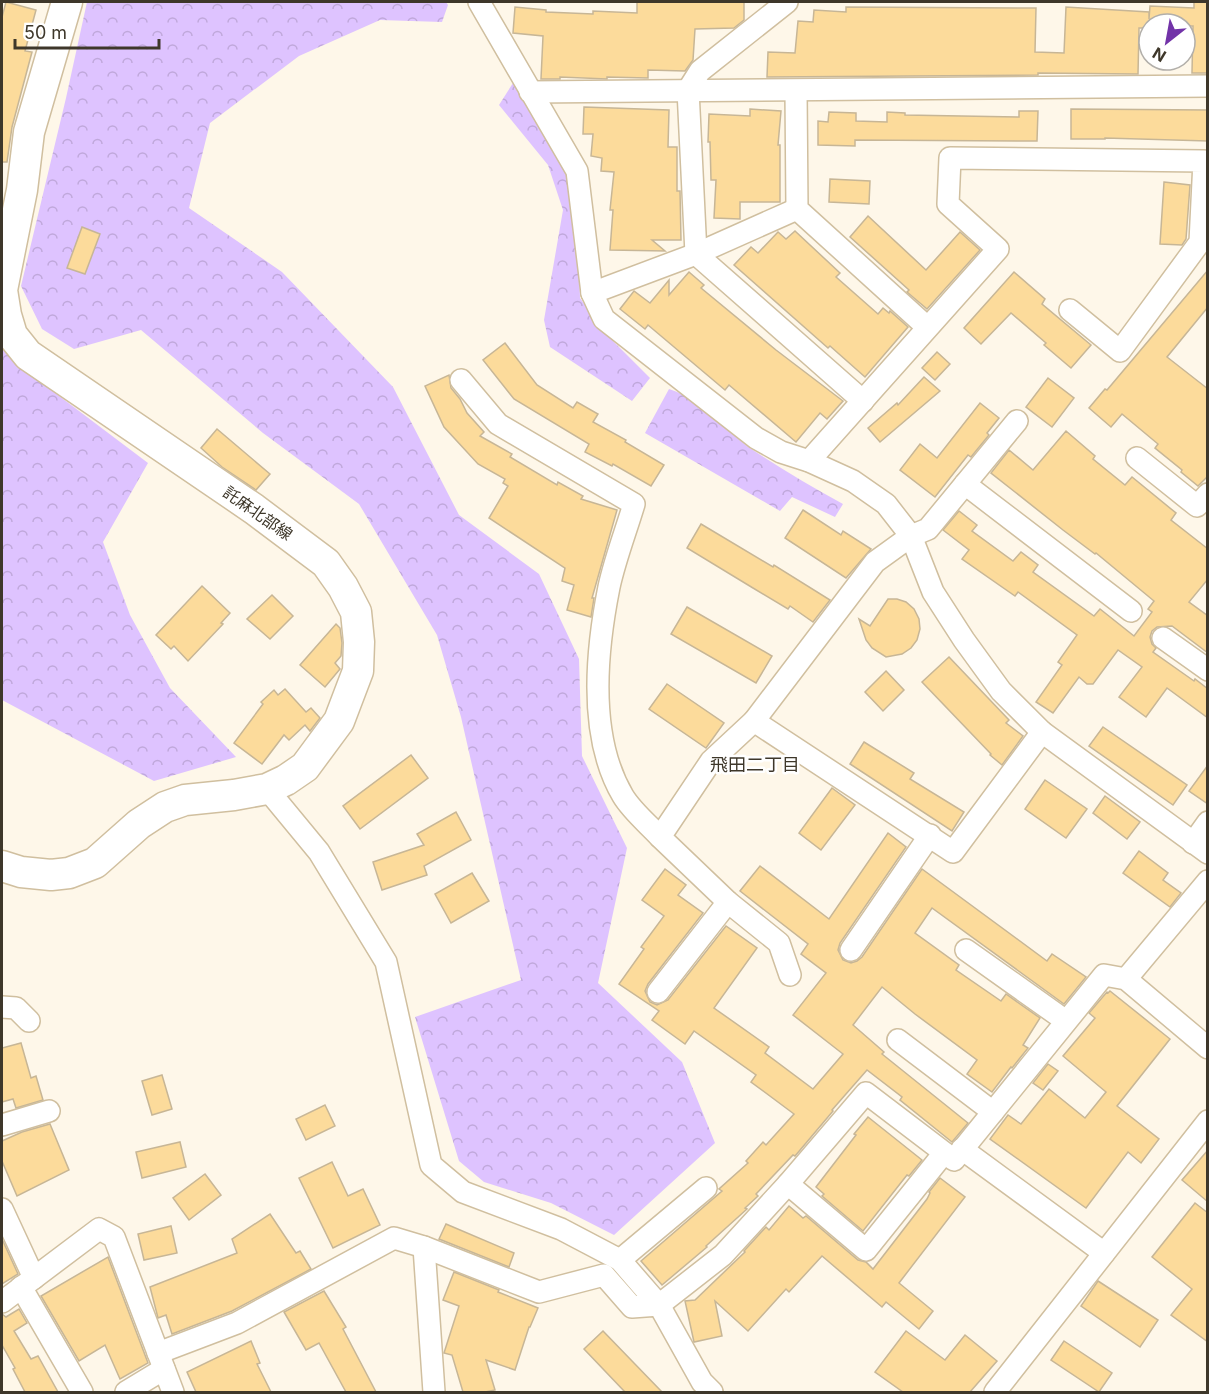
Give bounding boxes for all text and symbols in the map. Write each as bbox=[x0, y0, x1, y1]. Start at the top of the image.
scale bar bbox=[15, 12, 159, 50]
north arrow bbox=[1137, 12, 1197, 72]
text: 50 m bbox=[24, 22, 67, 43]
text: N bbox=[1149, 43, 1170, 67]
street label: 託麻北部線 bbox=[219, 482, 297, 544]
district label: 飛田二丁目 bbox=[710, 754, 800, 775]

